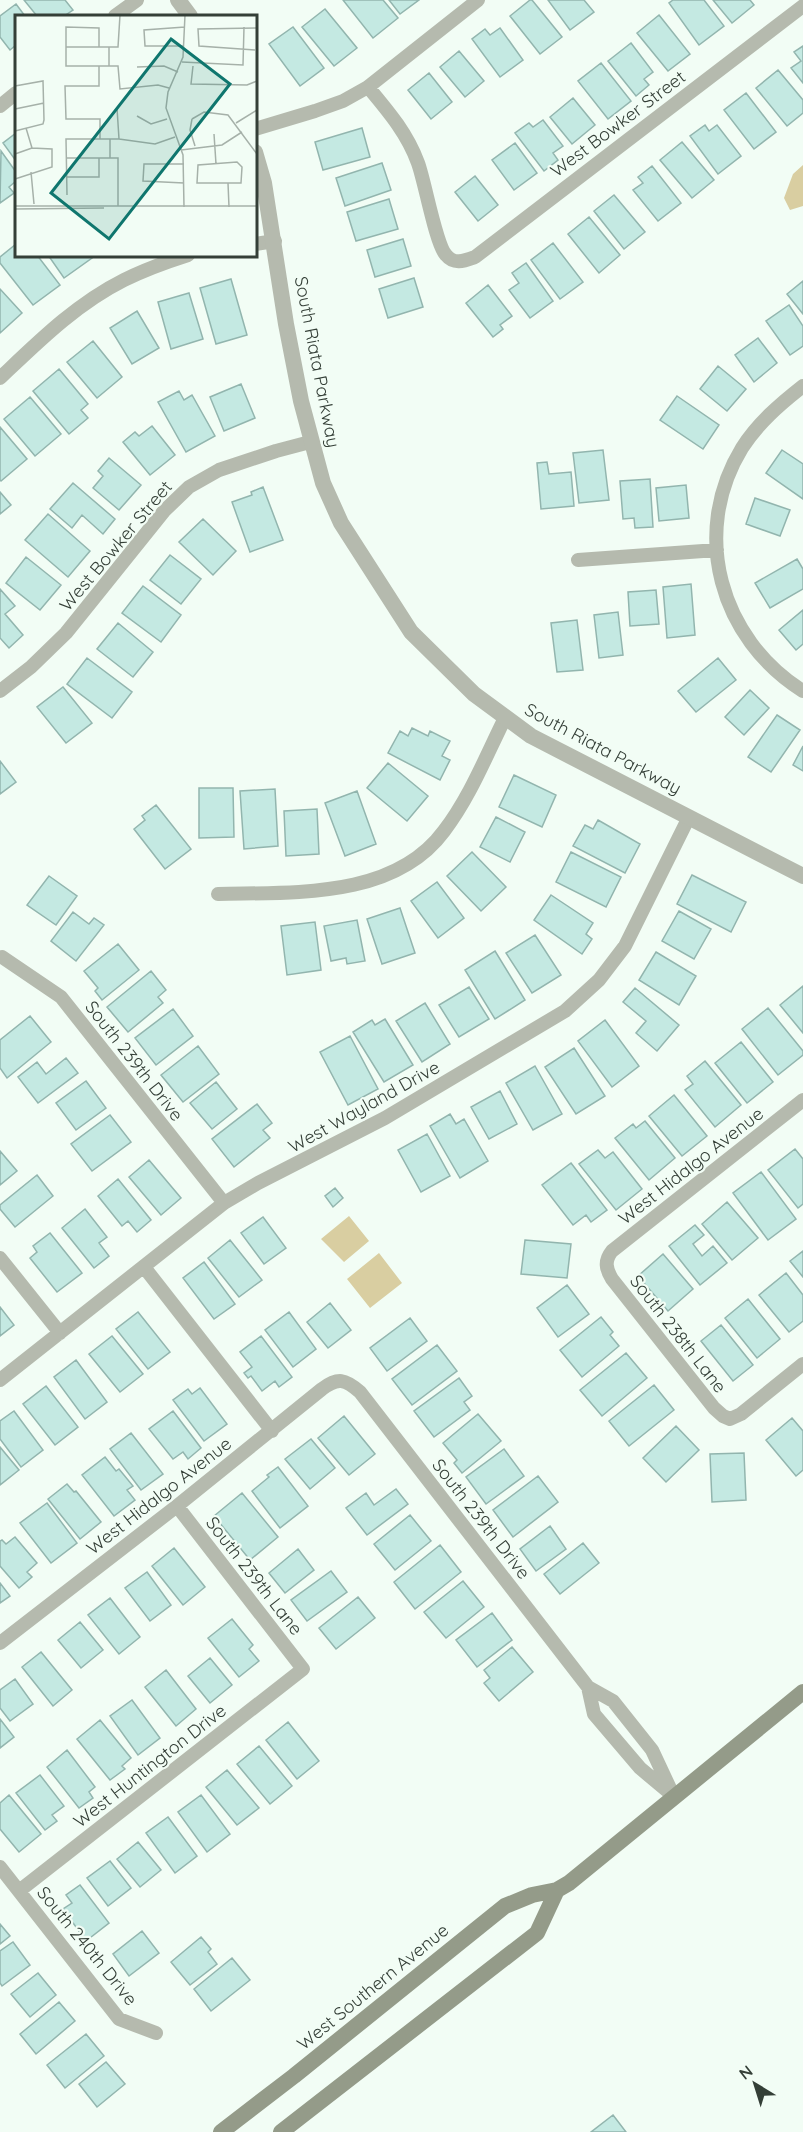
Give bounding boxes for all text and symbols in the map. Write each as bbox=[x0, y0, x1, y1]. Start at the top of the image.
inset map bbox=[15, 15, 256, 256]
street label: West Bowker Street bbox=[546, 65, 690, 182]
street label: South Riata Parkway bbox=[290, 274, 345, 450]
street label: West Bowker Street bbox=[54, 476, 177, 616]
street label: South Riata Parkway bbox=[521, 698, 685, 800]
street label: South 239th Drive bbox=[80, 996, 189, 1125]
street label: West Wayland Drive bbox=[284, 1055, 444, 1158]
street label: West Hidalgo Avenue bbox=[614, 1102, 768, 1229]
street label: South 238th Lane bbox=[625, 1270, 732, 1397]
street label: West Hidalgo Avenue bbox=[82, 1432, 236, 1559]
street label: South 239th Drive bbox=[427, 1454, 536, 1583]
street label: South 239th Lane bbox=[201, 1512, 308, 1640]
street label: West Huntington Drive bbox=[69, 1699, 231, 1832]
street label: South 240th Drive bbox=[32, 1881, 143, 2010]
street label: West Southern Avenue bbox=[292, 1918, 453, 2055]
north arrow bbox=[725, 2054, 785, 2114]
text: N bbox=[735, 2061, 757, 2084]

